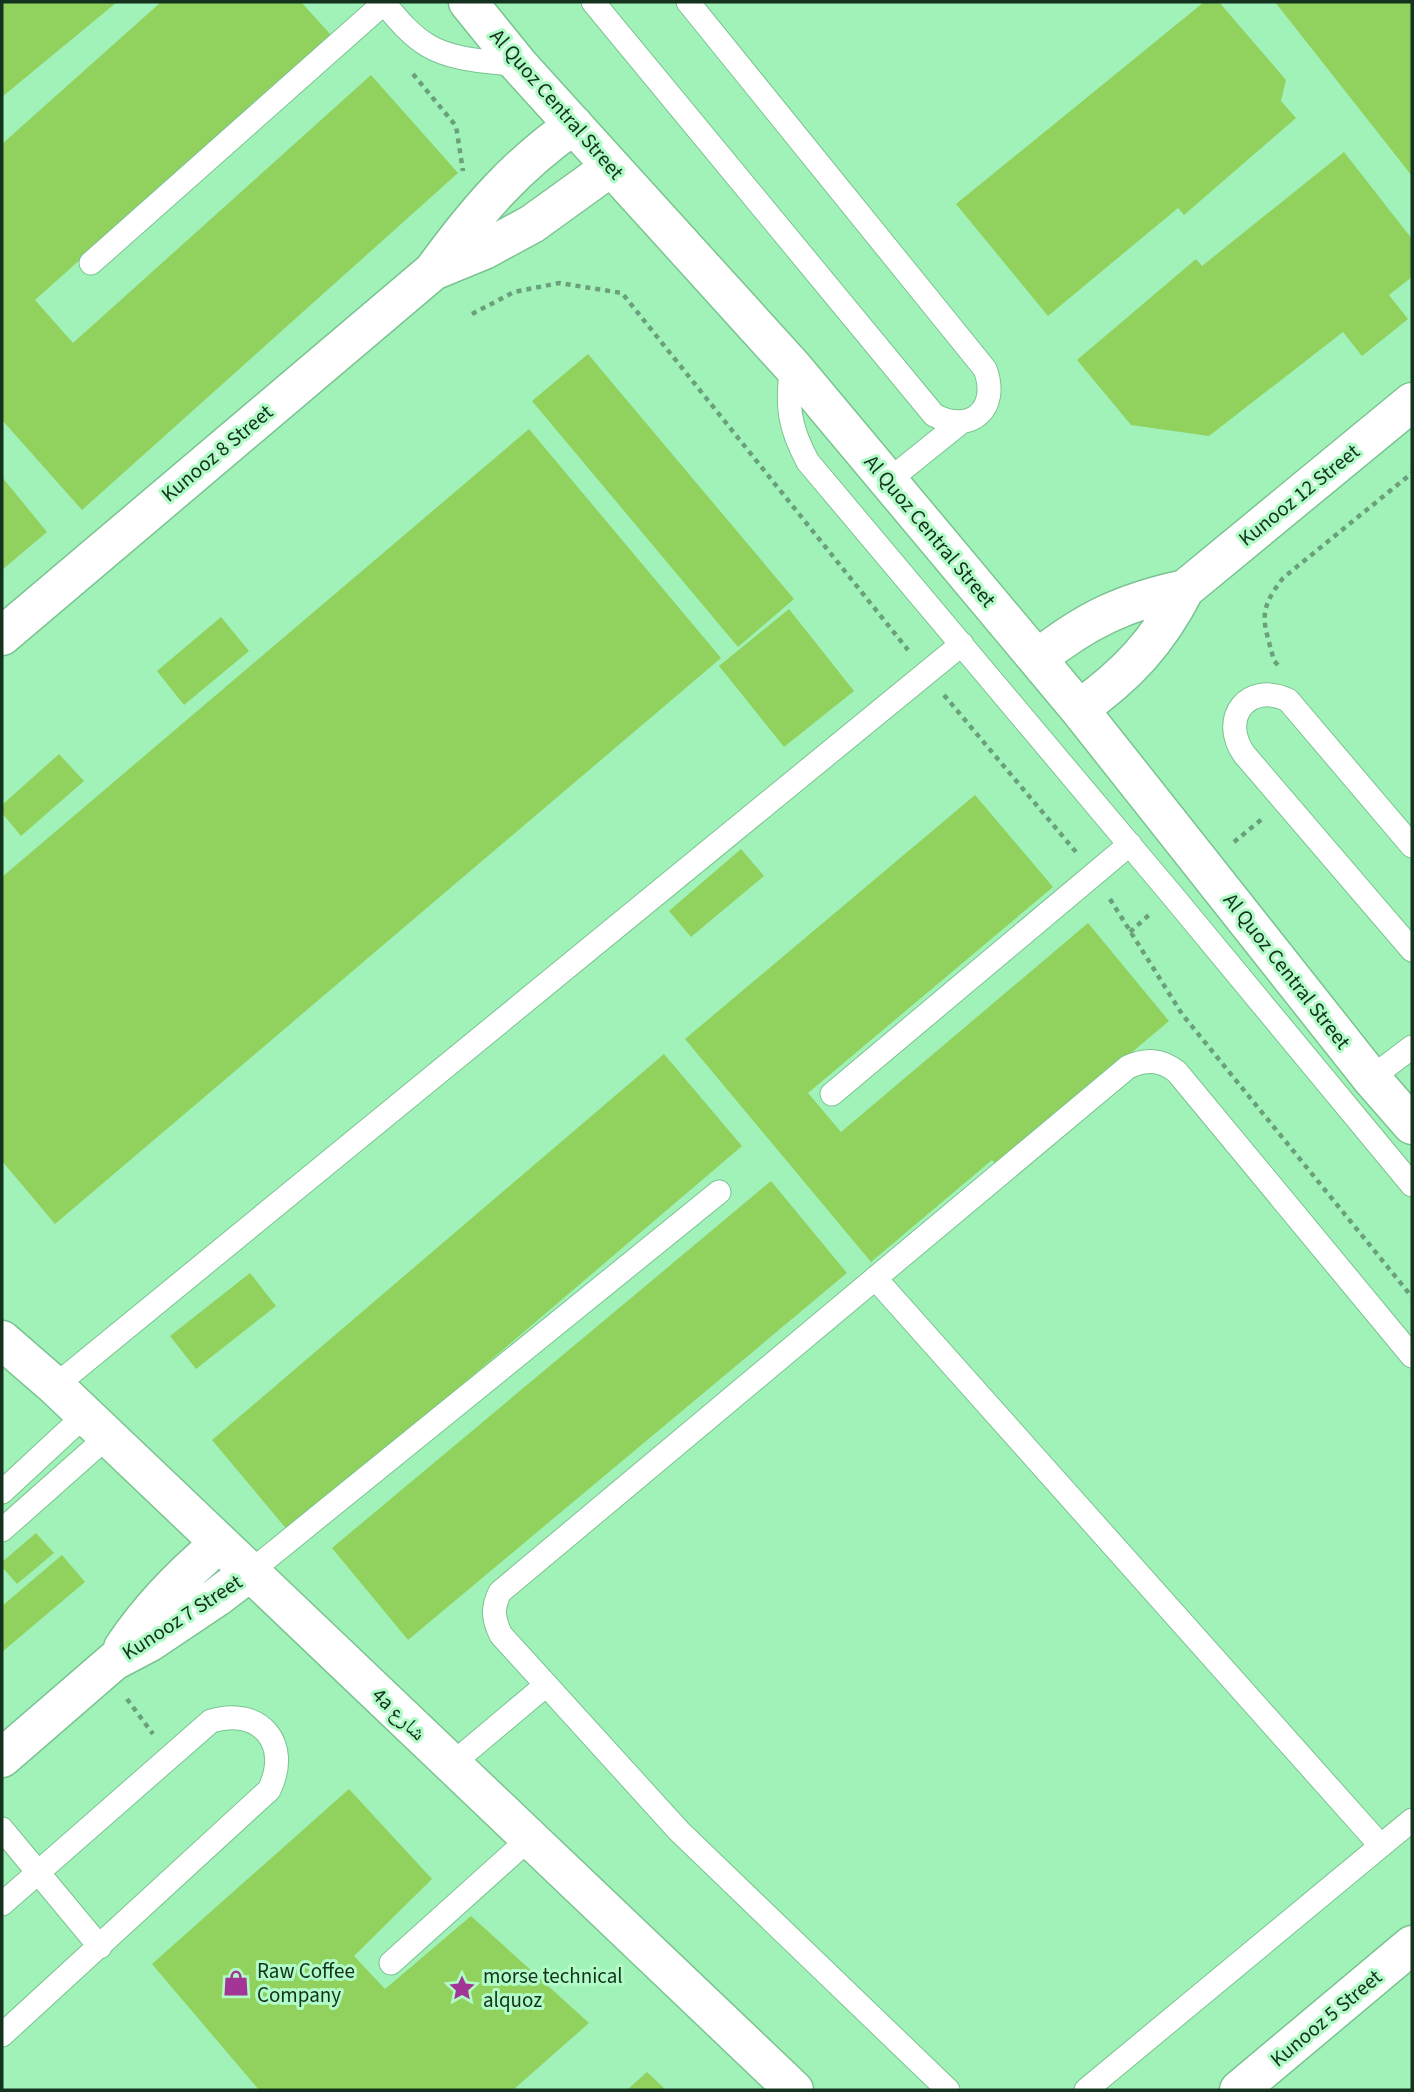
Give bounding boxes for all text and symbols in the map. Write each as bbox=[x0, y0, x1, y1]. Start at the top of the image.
street label: Al Quoz Central Street bbox=[483, 22, 631, 186]
street label: Kunooz 8 Street bbox=[155, 397, 279, 509]
street label: Kunooz 12 Street bbox=[1232, 437, 1366, 553]
street label: Al Quoz Central Street bbox=[857, 448, 1003, 614]
street label: Al Quoz Central Street bbox=[1216, 886, 1358, 1056]
street label: Kunooz 7 Street bbox=[116, 1567, 248, 1667]
street label: 4a شارع bbox=[365, 1681, 433, 1747]
place label: Raw Coffee Company bbox=[257, 1956, 355, 2010]
place label: morse technical alquoz bbox=[483, 1961, 623, 2015]
street label: Kunooz 5 Street bbox=[1264, 1962, 1388, 2074]
shop icon: Raw Coffee Company bbox=[221, 1968, 251, 1998]
place icon: morse technical alquoz bbox=[447, 1973, 477, 2003]

